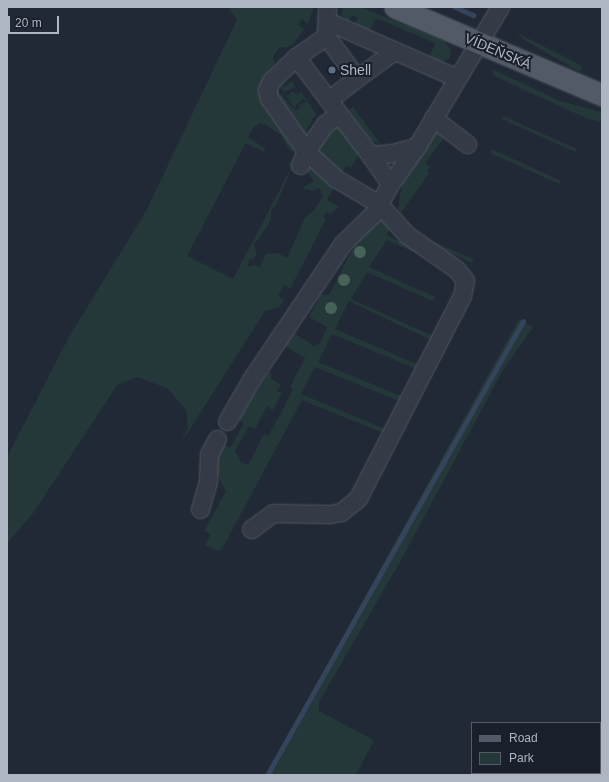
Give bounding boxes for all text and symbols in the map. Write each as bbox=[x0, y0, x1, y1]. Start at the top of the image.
scale bar bbox=[10, 8, 61, 34]
text: 20 m bbox=[15, 16, 42, 30]
street label: VÍDEŇSKÁ bbox=[462, 29, 534, 73]
place label: Shell bbox=[340, 62, 371, 78]
marker: Shell bbox=[327, 65, 337, 75]
legend bbox=[471, 722, 601, 774]
text: Road bbox=[509, 731, 538, 745]
text: Park bbox=[509, 751, 534, 765]

